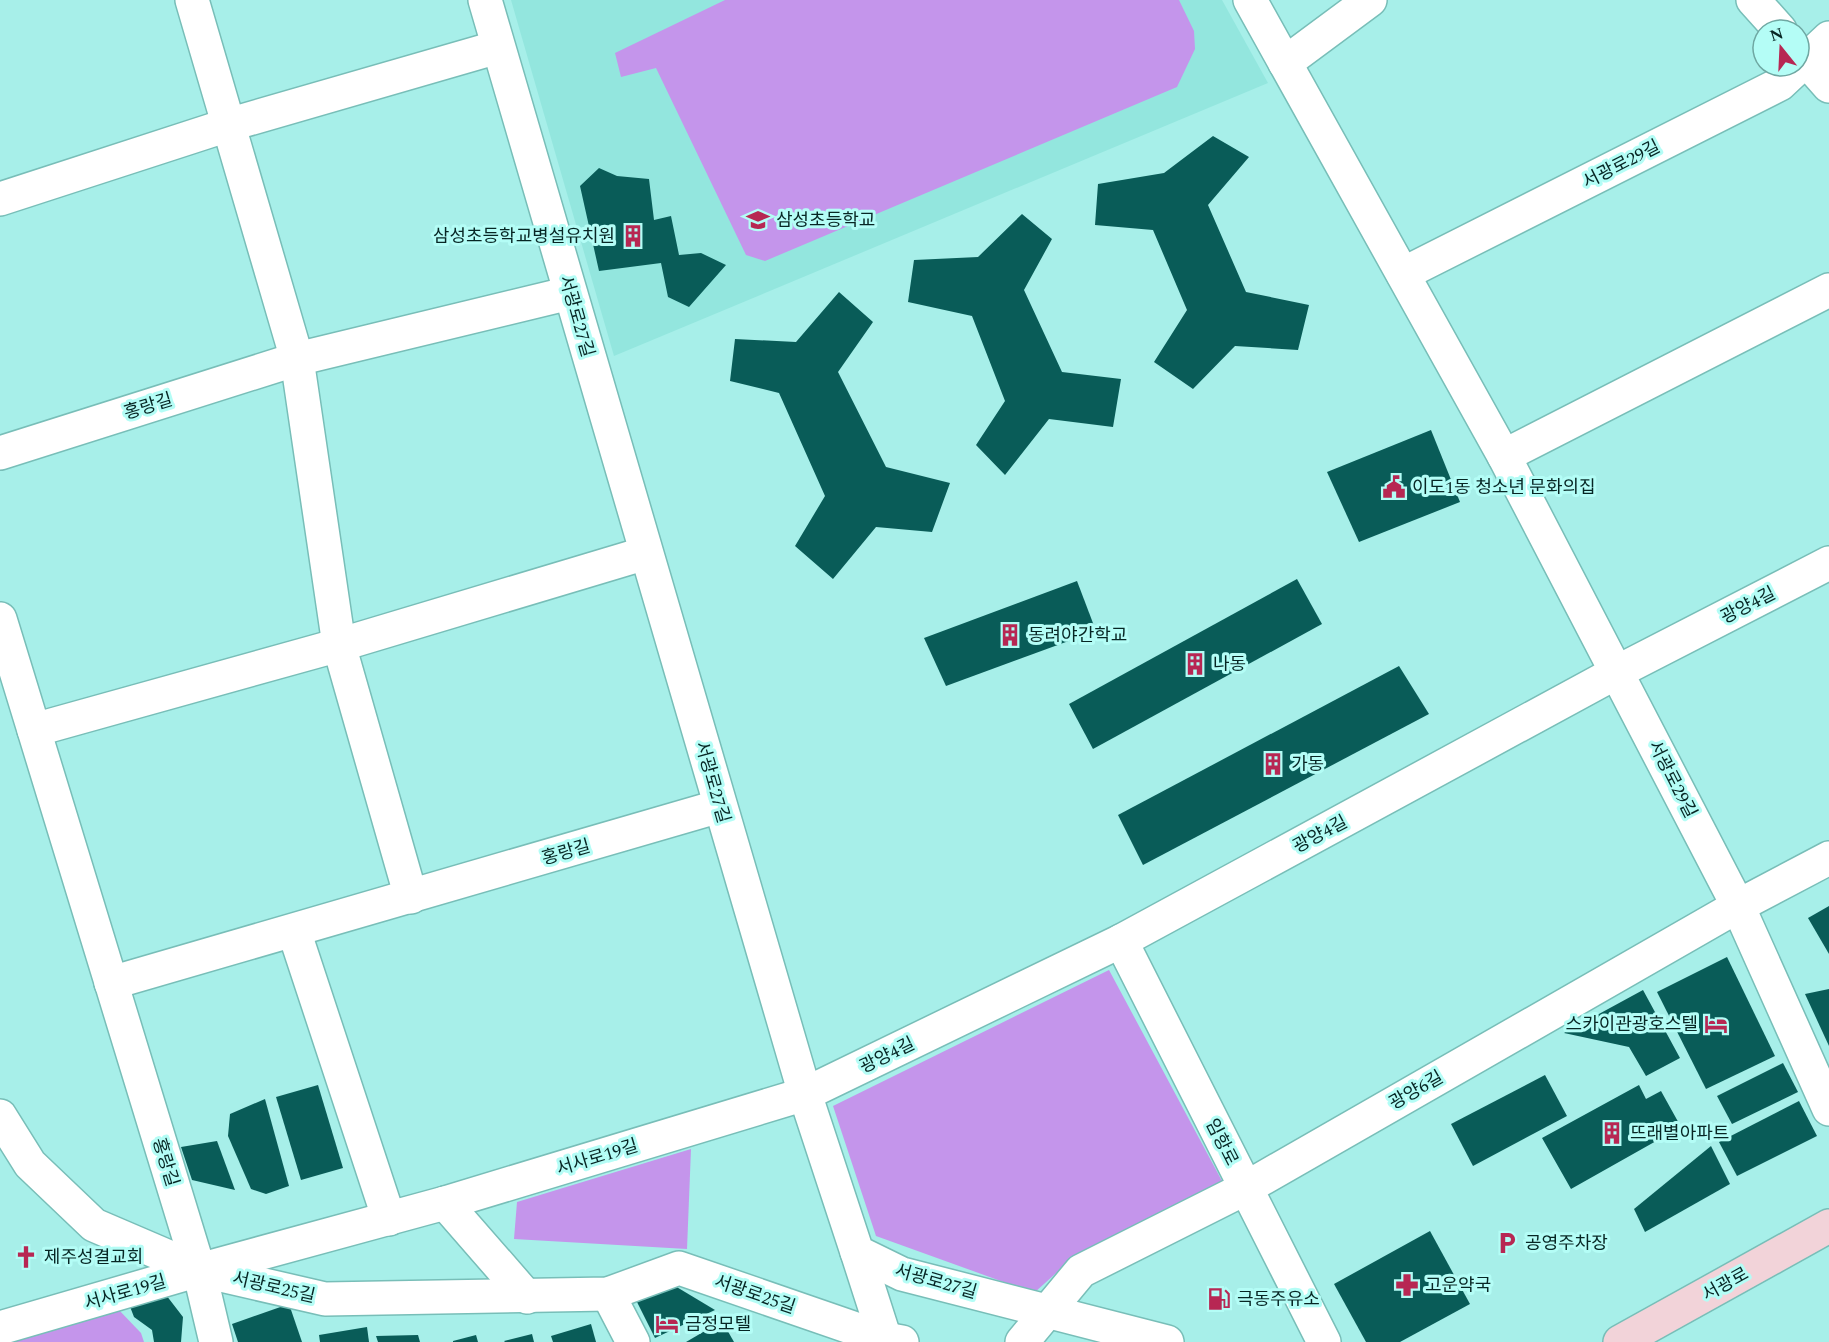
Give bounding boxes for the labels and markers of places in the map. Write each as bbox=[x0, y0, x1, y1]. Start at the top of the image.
school or university icon: 삼성초등학교 bbox=[745, 207, 771, 233]
place label: 삼성초등학교 bbox=[776, 207, 875, 234]
place label: 삼성초등학교병설유치원 bbox=[433, 223, 615, 250]
building icon: 삼성초등학교병설유치원 bbox=[620, 223, 646, 249]
public building icon: 이도1동 청소년 문화의집 bbox=[1381, 474, 1407, 500]
place label: 이도1동 청소년 문화의집 bbox=[1412, 474, 1596, 501]
building icon: 동려야간학교 bbox=[997, 622, 1023, 648]
place label: 동려야간학교 bbox=[1028, 622, 1127, 649]
building icon: 나동 bbox=[1182, 651, 1208, 677]
place label: 나동 bbox=[1213, 651, 1246, 678]
building icon: 가동 bbox=[1260, 751, 1286, 777]
place label: 가동 bbox=[1291, 751, 1324, 778]
place label: 스카이관광호스텔 bbox=[1566, 1011, 1698, 1038]
hotel icon: 스카이관광호스텔 bbox=[1703, 1011, 1729, 1037]
building icon: 뜨래별아파트 bbox=[1599, 1120, 1625, 1146]
place label: 뜨래별아파트 bbox=[1630, 1120, 1729, 1147]
parking icon: 공영주차장 bbox=[1494, 1230, 1520, 1256]
place label: 공영주차장 bbox=[1525, 1230, 1608, 1257]
church icon: 제주성결교회 bbox=[13, 1244, 39, 1270]
place label: 제주성결교회 bbox=[44, 1244, 143, 1271]
pharmacy icon: 고운약국 bbox=[1394, 1272, 1420, 1298]
place label: 고운약국 bbox=[1425, 1272, 1491, 1299]
fuel station icon: 극동주유소 bbox=[1206, 1286, 1232, 1312]
place label: 극동주유소 bbox=[1237, 1286, 1320, 1313]
hotel icon: 금정모텔 bbox=[654, 1311, 680, 1337]
place label: 금정모텔 bbox=[685, 1311, 751, 1338]

